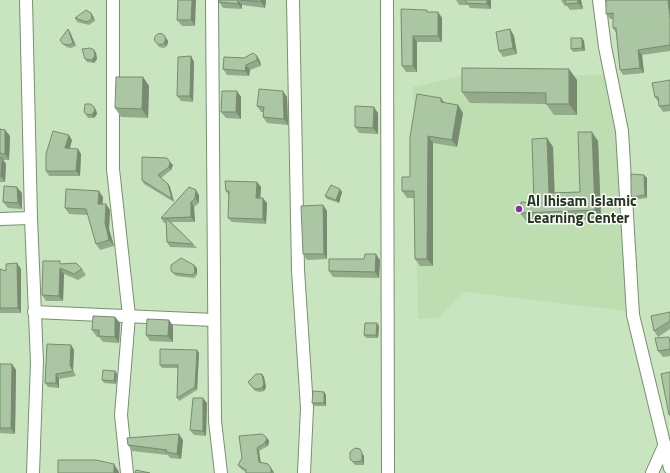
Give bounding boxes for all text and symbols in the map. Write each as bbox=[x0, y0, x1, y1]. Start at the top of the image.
place label: Al Ihisam Islamic Learning Center bbox=[527, 189, 637, 229]
marker: Al Ihisam Islamic Learning Center bbox=[514, 204, 524, 214]

